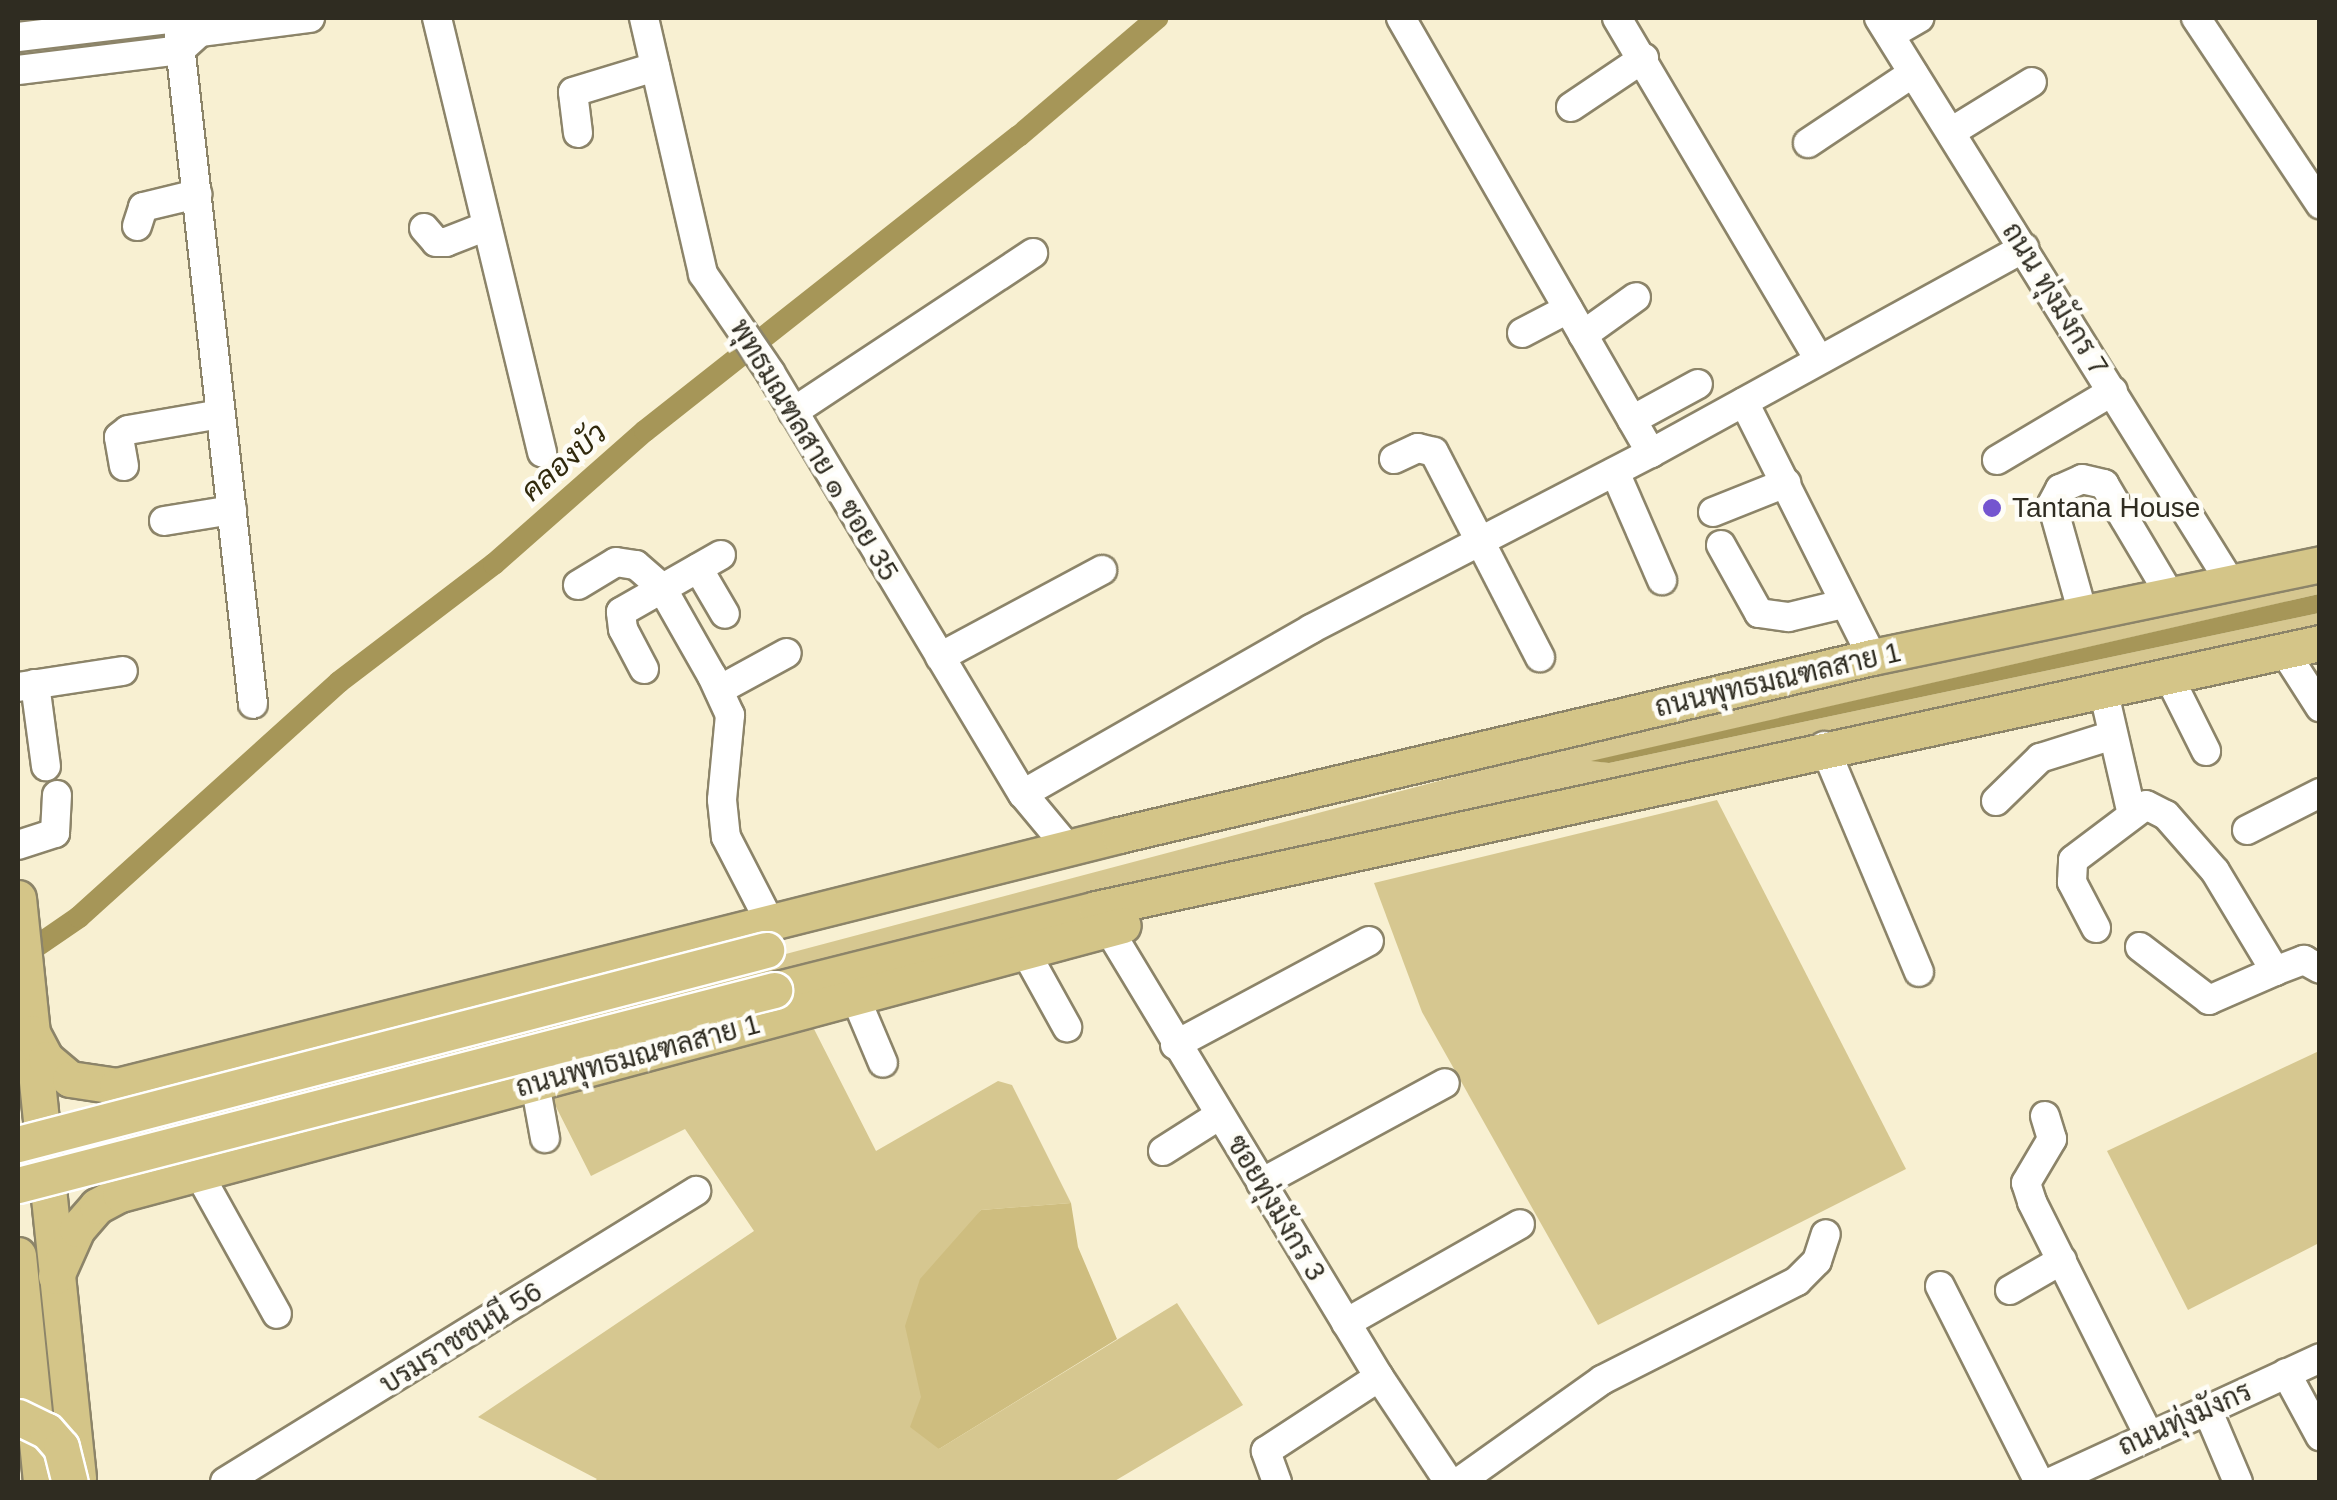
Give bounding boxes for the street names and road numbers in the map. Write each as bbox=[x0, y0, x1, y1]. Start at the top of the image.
street label: ถนน ทุ่งมังกร 7 bbox=[1995, 216, 2115, 382]
street label: พุทธมณฑลสาย ๑ ซอย 35 bbox=[723, 313, 905, 587]
street label: ถนนพุทธมณฑลสาย 1 bbox=[1652, 635, 1904, 725]
street label: ถนนพุทธมณฑลสาย 1 bbox=[512, 1007, 764, 1105]
street label: ซอยทุ่งมังกร 3 bbox=[1219, 1129, 1333, 1287]
street label: บรมราชชนนี 56 bbox=[374, 1275, 548, 1401]
street label: ถนนทุ่งมังกร bbox=[2113, 1375, 2257, 1463]

